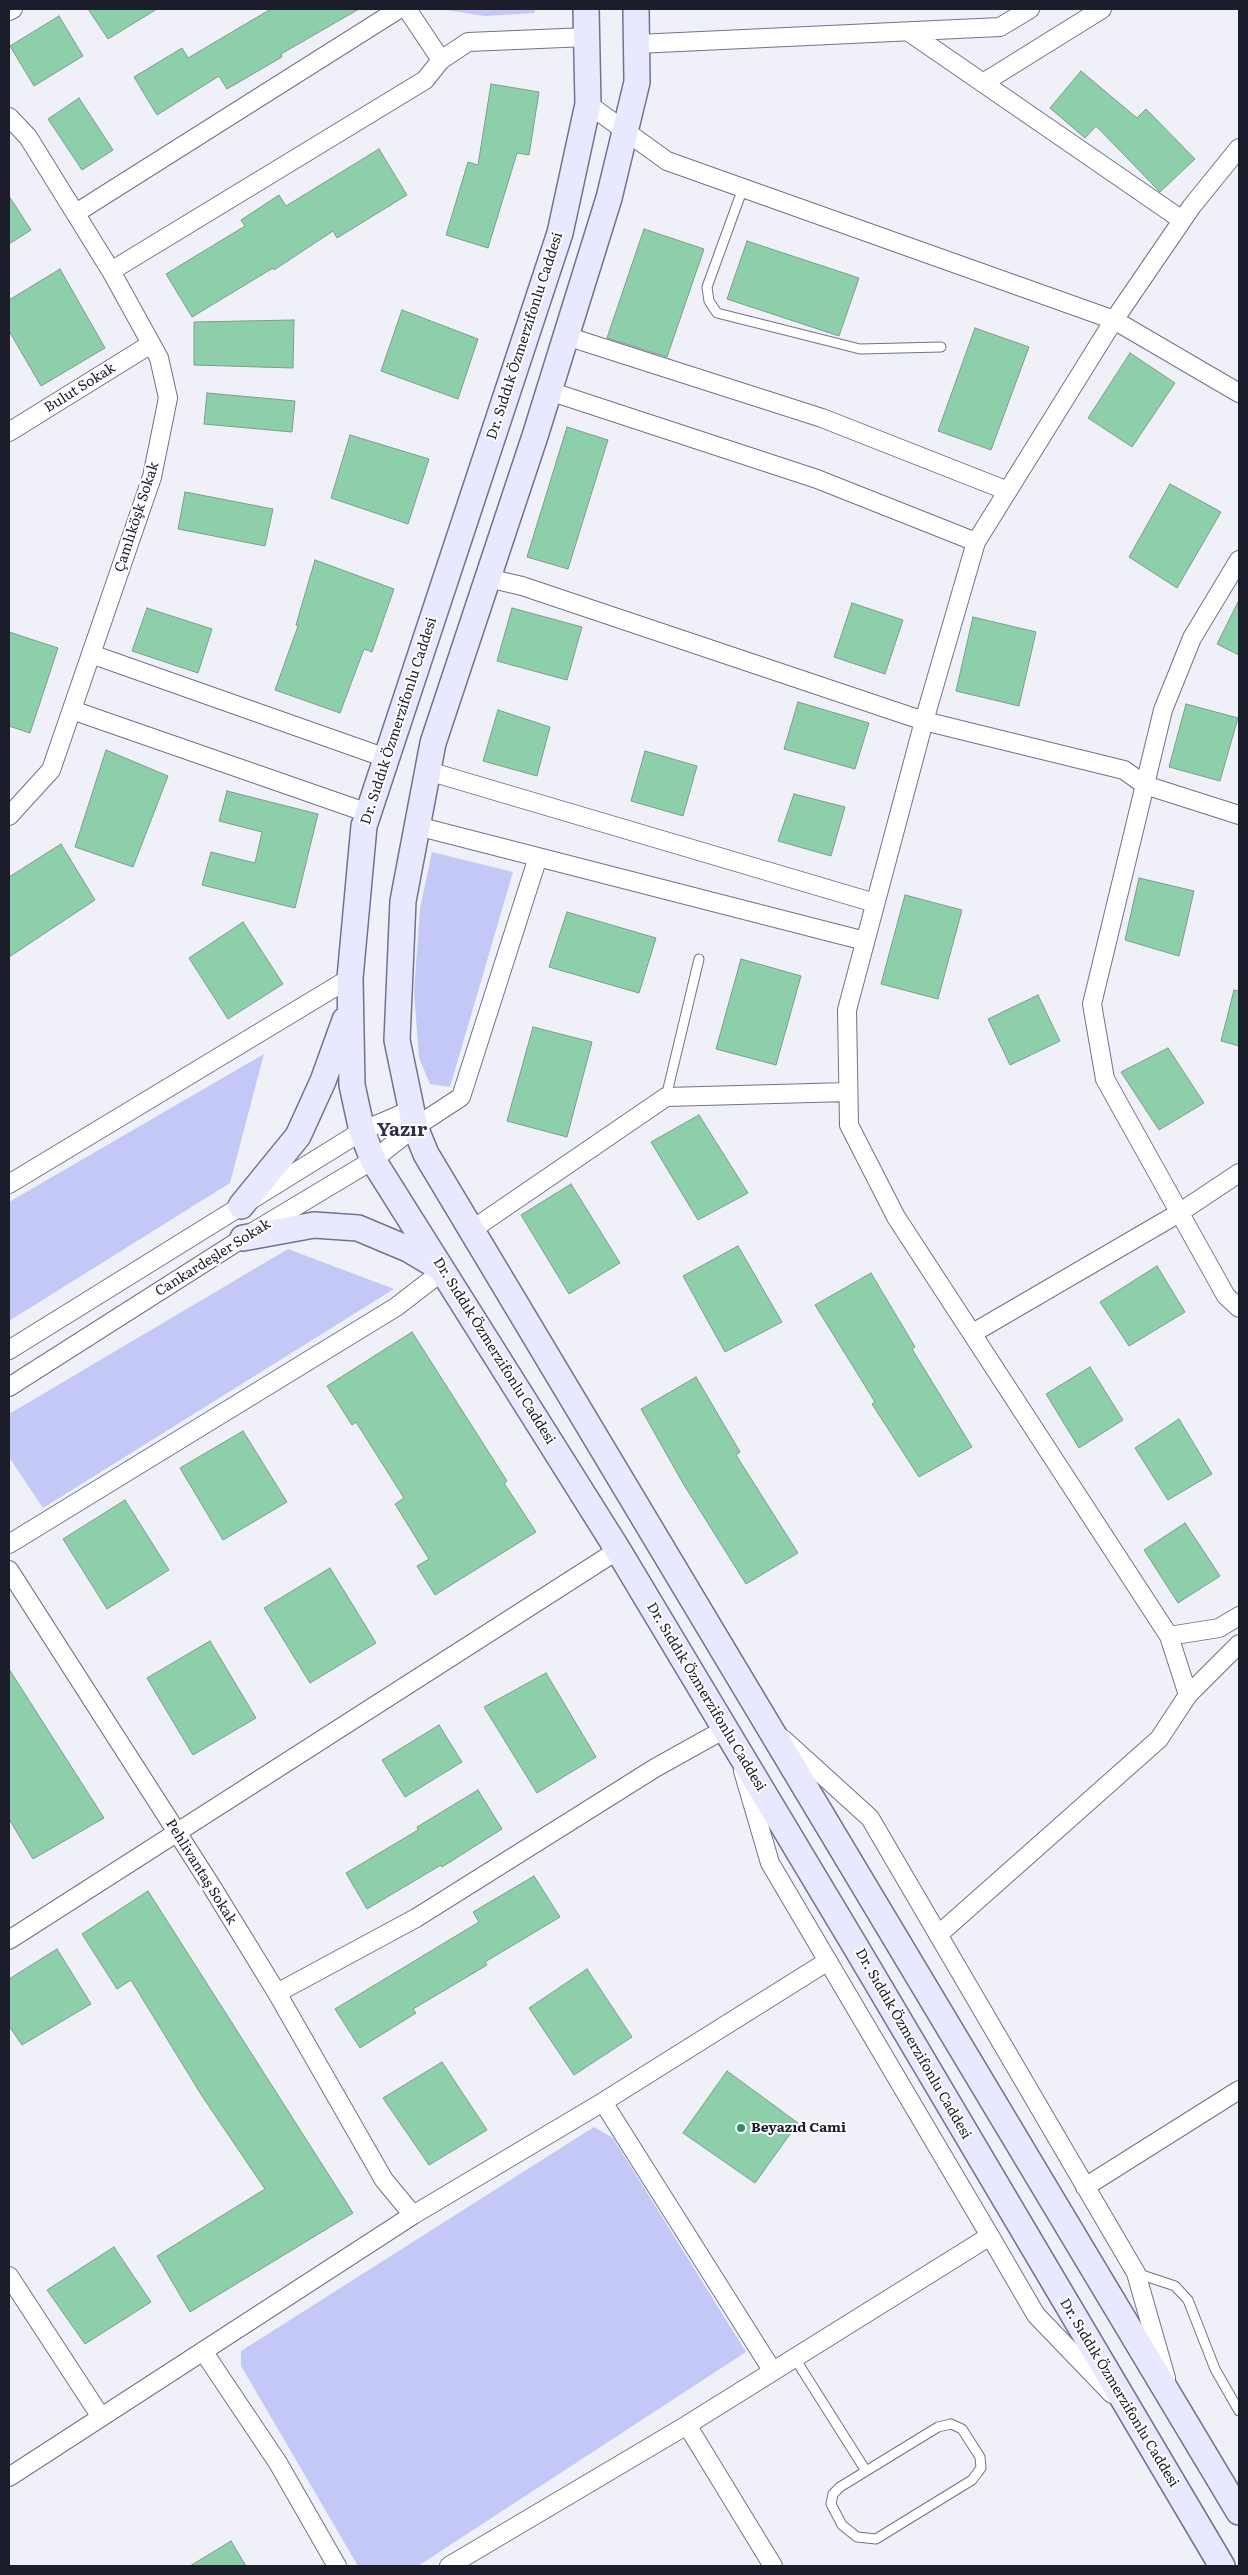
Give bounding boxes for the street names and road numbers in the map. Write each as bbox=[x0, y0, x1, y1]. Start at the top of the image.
street label: Dr. Sıddık Özmerzifonlu Caddesi bbox=[483, 230, 567, 442]
street label: Bulut Sokak bbox=[41, 360, 119, 416]
street label: Çamlıköşk Sokak bbox=[111, 460, 163, 574]
street label: Dr. Sıddık Özmerzifonlu Caddesi bbox=[357, 615, 441, 827]
street label: Cankardeşler Sokak bbox=[152, 1216, 274, 1300]
street label: Dr. Sıddık Özmerzifonlu Caddesi bbox=[429, 1255, 559, 1447]
street label: Dr. Sıddık Özmerzifonlu Caddesi bbox=[643, 1600, 769, 1794]
street label: Pehlivantaş Sokak bbox=[162, 1816, 240, 1928]
street label: Dr. Sıddık Özmerzifonlu Caddesi bbox=[851, 1946, 975, 2142]
street label: Dr. Sıddık Özmerzifonlu Caddesi bbox=[1056, 2296, 1182, 2490]

